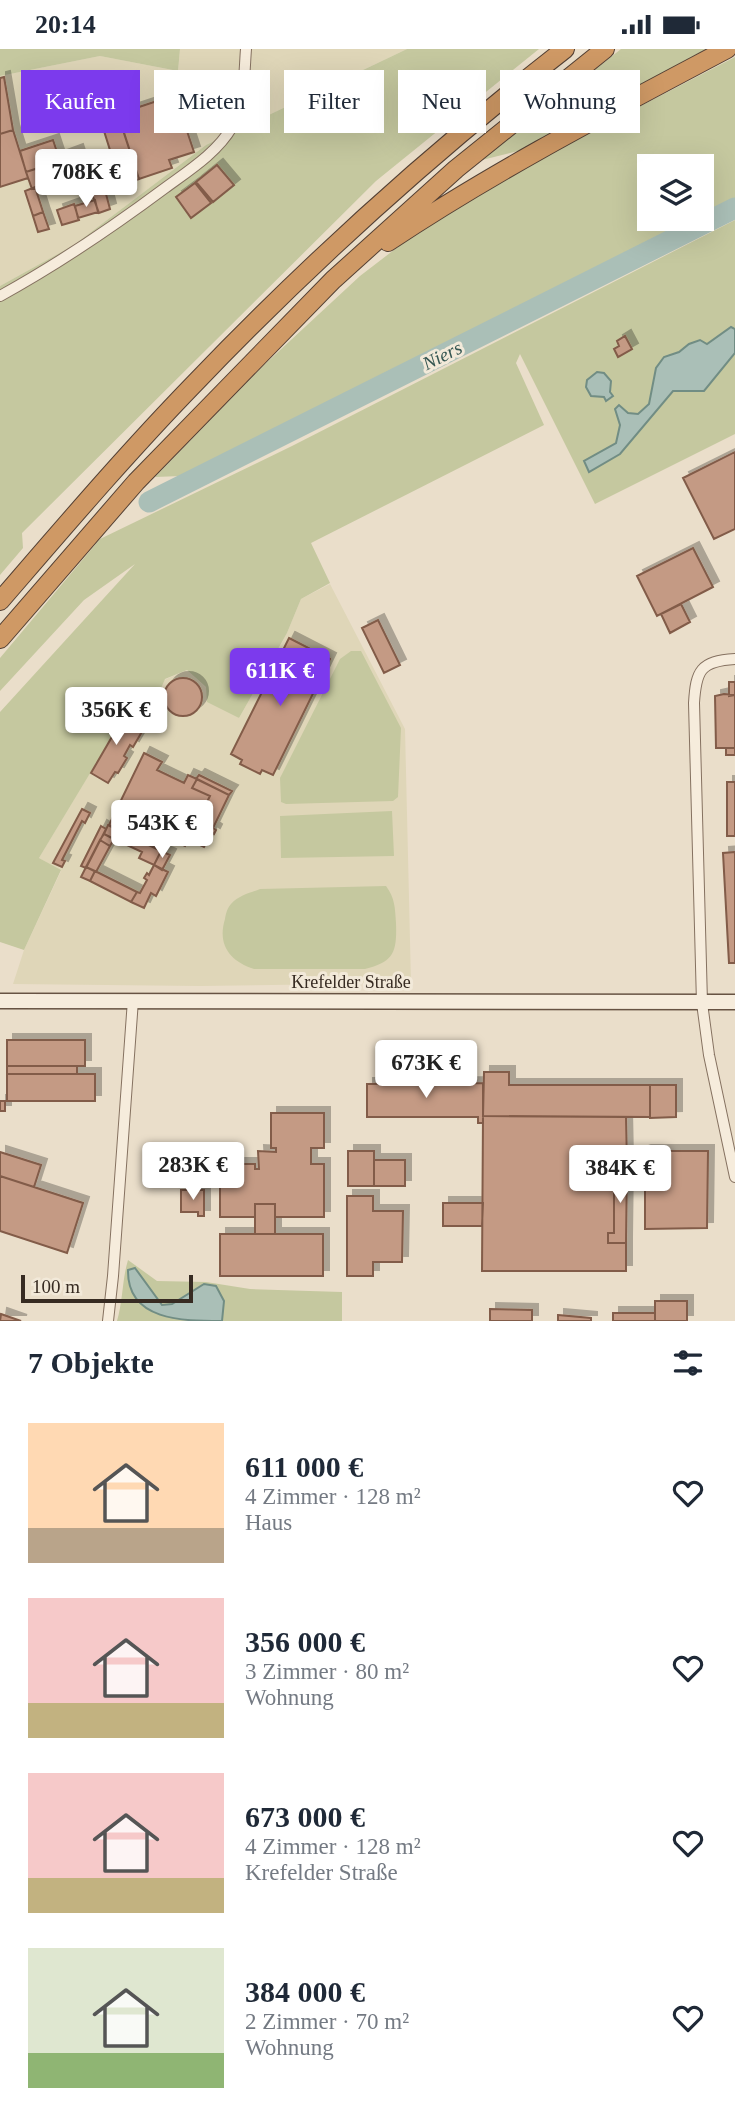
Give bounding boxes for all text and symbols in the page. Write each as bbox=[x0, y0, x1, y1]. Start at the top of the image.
text: 20:14 bbox=[35, 10, 96, 39]
chip: Kaufen bbox=[21, 70, 140, 133]
chip: Mieten bbox=[154, 70, 270, 133]
chip: Filter bbox=[284, 70, 384, 133]
chip: Neu bbox=[398, 70, 486, 133]
chip: Wohnung bbox=[500, 70, 640, 133]
pin: 708K € bbox=[29, 149, 143, 209]
map controls bbox=[637, 154, 714, 231]
button: layers bbox=[637, 154, 714, 231]
text: 708K € bbox=[51, 159, 121, 184]
water label: Niers bbox=[418, 337, 465, 375]
pin: 611K € bbox=[223, 649, 337, 708]
text: 611K € bbox=[246, 658, 314, 683]
pin: 356K € bbox=[59, 687, 173, 747]
text: 356K € bbox=[81, 697, 151, 722]
pin: 543K € bbox=[105, 801, 219, 860]
text: 543K € bbox=[127, 810, 197, 835]
street label: Krefelder Straße bbox=[291, 972, 411, 992]
pin: 673K € bbox=[369, 1041, 483, 1100]
text: 673K € bbox=[391, 1050, 461, 1075]
pin: 283K € bbox=[136, 1143, 250, 1202]
pin: 384K € bbox=[563, 1145, 677, 1205]
text: 283K € bbox=[158, 1152, 228, 1177]
text: 384K € bbox=[585, 1155, 655, 1180]
scale bar bbox=[21, 1272, 192, 1304]
text: 100 m bbox=[32, 1276, 80, 1297]
icon: filters bbox=[669, 1344, 707, 1382]
text: 7 Objekte bbox=[28, 1346, 154, 1379]
text: 611 000 € bbox=[245, 1450, 363, 1483]
icon: home bbox=[84, 1451, 168, 1535]
icon: heart bbox=[669, 1474, 707, 1512]
text: 4 Zimmer · 128 m² bbox=[245, 1484, 421, 1509]
text: Haus bbox=[245, 1510, 292, 1535]
text: 356 000 € bbox=[245, 1625, 365, 1658]
icon: home bbox=[84, 1626, 168, 1710]
icon: heart bbox=[669, 1649, 707, 1687]
text: 3 Zimmer · 80 m² bbox=[245, 1659, 409, 1684]
text: Wohnung bbox=[245, 1685, 334, 1710]
text: 673 000 € bbox=[245, 1800, 365, 1833]
icon: home bbox=[84, 1801, 168, 1885]
icon: heart bbox=[669, 1824, 707, 1862]
text: 4 Zimmer · 128 m² bbox=[245, 1834, 421, 1859]
text: Krefelder Straße bbox=[245, 1860, 398, 1885]
text: 384 000 € bbox=[245, 1975, 365, 2008]
icon: home bbox=[84, 1976, 168, 2060]
icon: heart bbox=[669, 1999, 707, 2037]
text: 2 Zimmer · 70 m² bbox=[245, 2009, 409, 2034]
text: Wohnung bbox=[245, 2035, 334, 2060]

